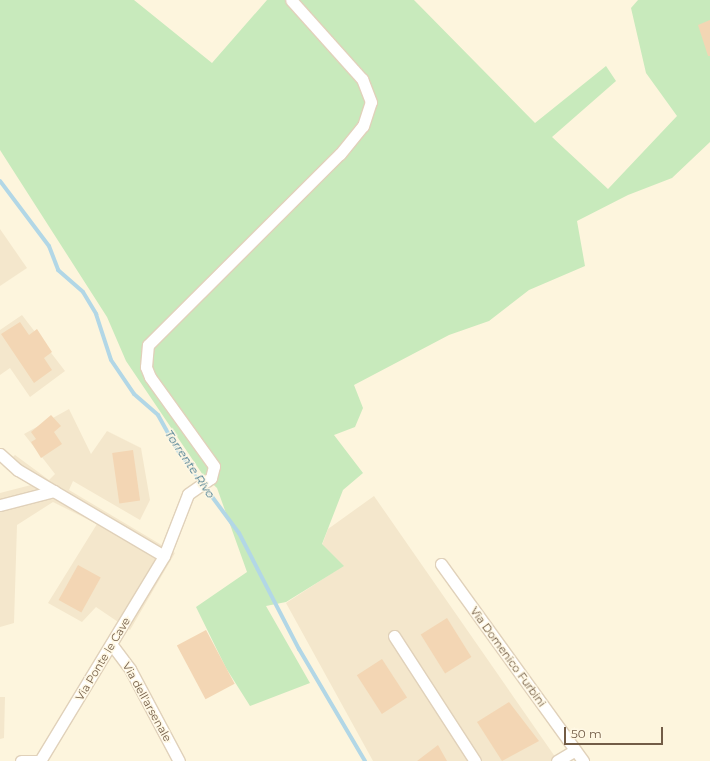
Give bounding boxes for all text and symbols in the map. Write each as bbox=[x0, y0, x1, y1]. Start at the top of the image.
water label: Torrente Rivo bbox=[162, 427, 218, 501]
street label: Via Domenico Furbini bbox=[467, 605, 549, 709]
street label: Via Ponte le Cave bbox=[73, 615, 133, 703]
street label: Via dell'arsenale bbox=[120, 660, 174, 744]
scale bar bbox=[566, 719, 665, 745]
text: 50 m bbox=[571, 726, 602, 741]

